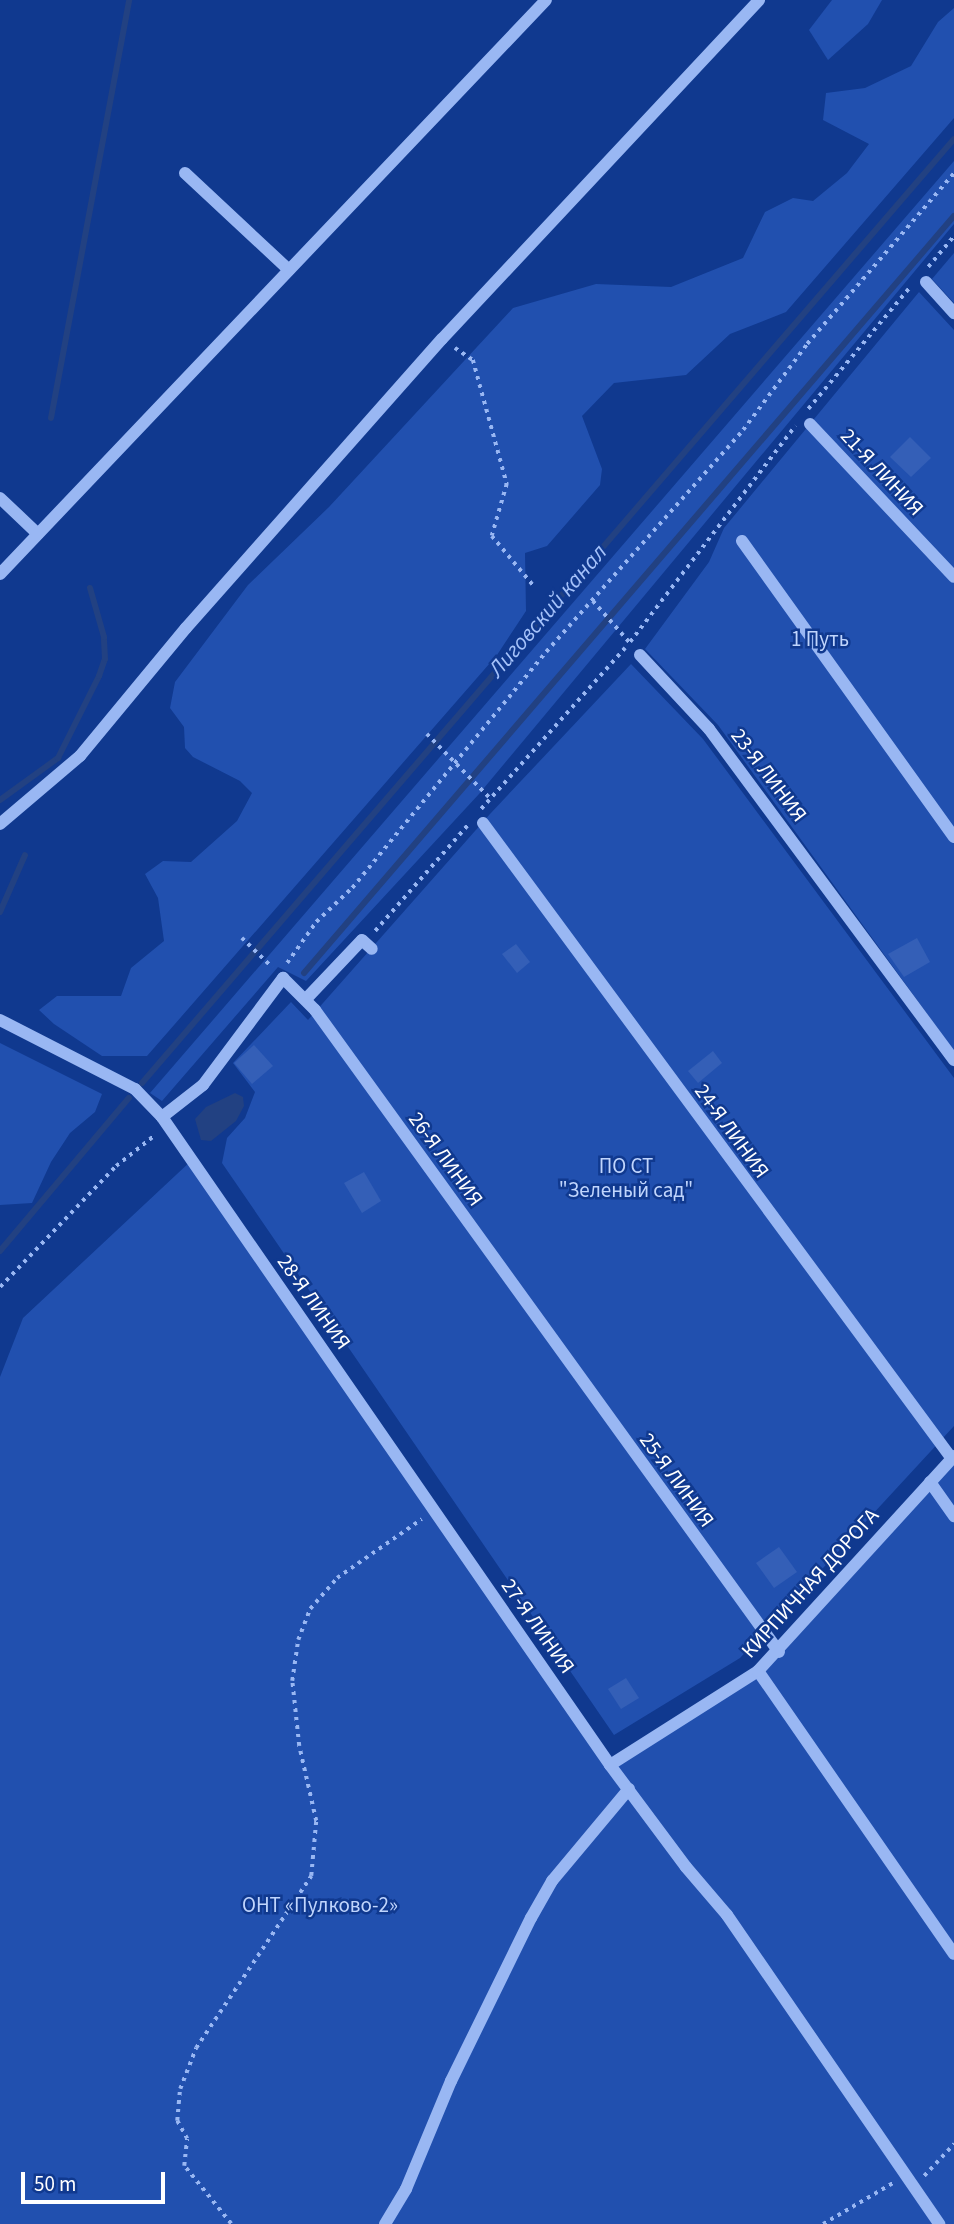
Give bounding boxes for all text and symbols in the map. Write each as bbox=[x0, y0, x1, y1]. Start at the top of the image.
street label: 21-Я ЛИНИЯ bbox=[835, 423, 929, 521]
water label: Лиговский канал bbox=[483, 539, 613, 683]
park label: 1 Путь bbox=[791, 626, 849, 652]
street label: 23-Я ЛИНИЯ bbox=[726, 723, 812, 827]
street label: 24-Я ЛИНИЯ bbox=[689, 1079, 775, 1183]
street label: 26-Я ЛИНИЯ bbox=[403, 1107, 489, 1211]
park label: ПО СТ "Зеленый сад" bbox=[559, 1153, 693, 1203]
street label: 28-Я ЛИНИЯ bbox=[272, 1250, 356, 1354]
street label: 25-Я ЛИНИЯ bbox=[634, 1428, 720, 1532]
street label: КИРПИЧНАЯ ДОРОГА bbox=[736, 1503, 884, 1663]
street label: 27-Я ЛИНИЯ bbox=[496, 1574, 580, 1678]
park label: ОНТ «Пулково-2» bbox=[242, 1892, 398, 1918]
scale bar bbox=[24, 2158, 168, 2202]
text: 50 m bbox=[34, 2169, 76, 2199]

